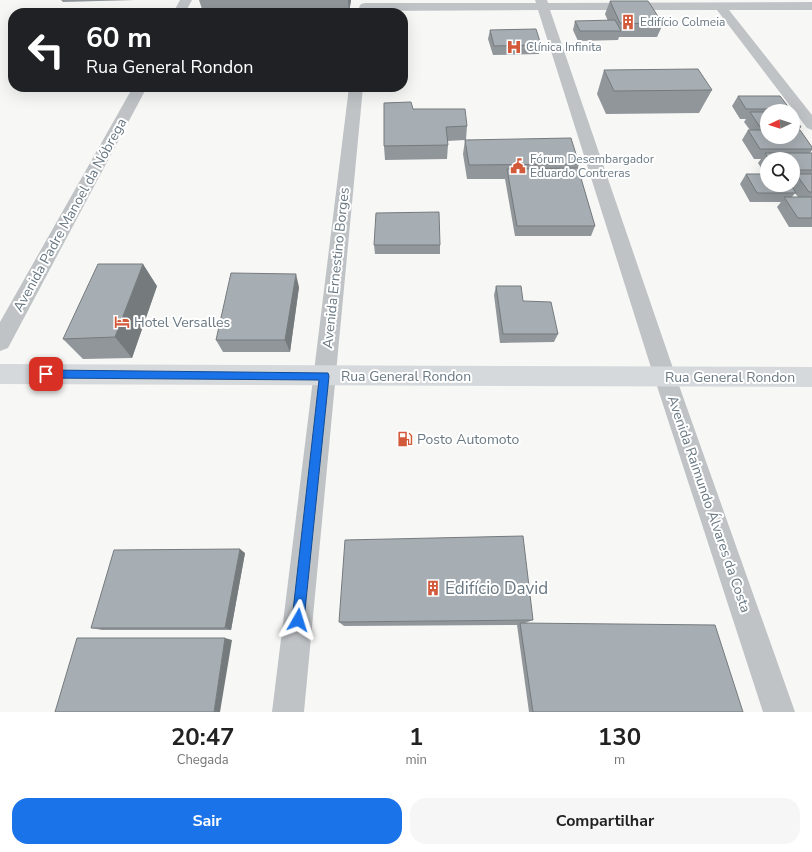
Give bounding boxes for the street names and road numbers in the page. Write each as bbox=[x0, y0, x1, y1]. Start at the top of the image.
street label: Avenida Padre Manoel da Nóbrega bbox=[9, 115, 131, 315]
street label: Avenida Ernestino Borges bbox=[318, 186, 354, 350]
street label: Rua General Rondon bbox=[341, 367, 471, 386]
street label: Rua General Rondon bbox=[665, 368, 795, 387]
street label: Avenida Raimundo Álvares da Costa bbox=[663, 393, 755, 615]

